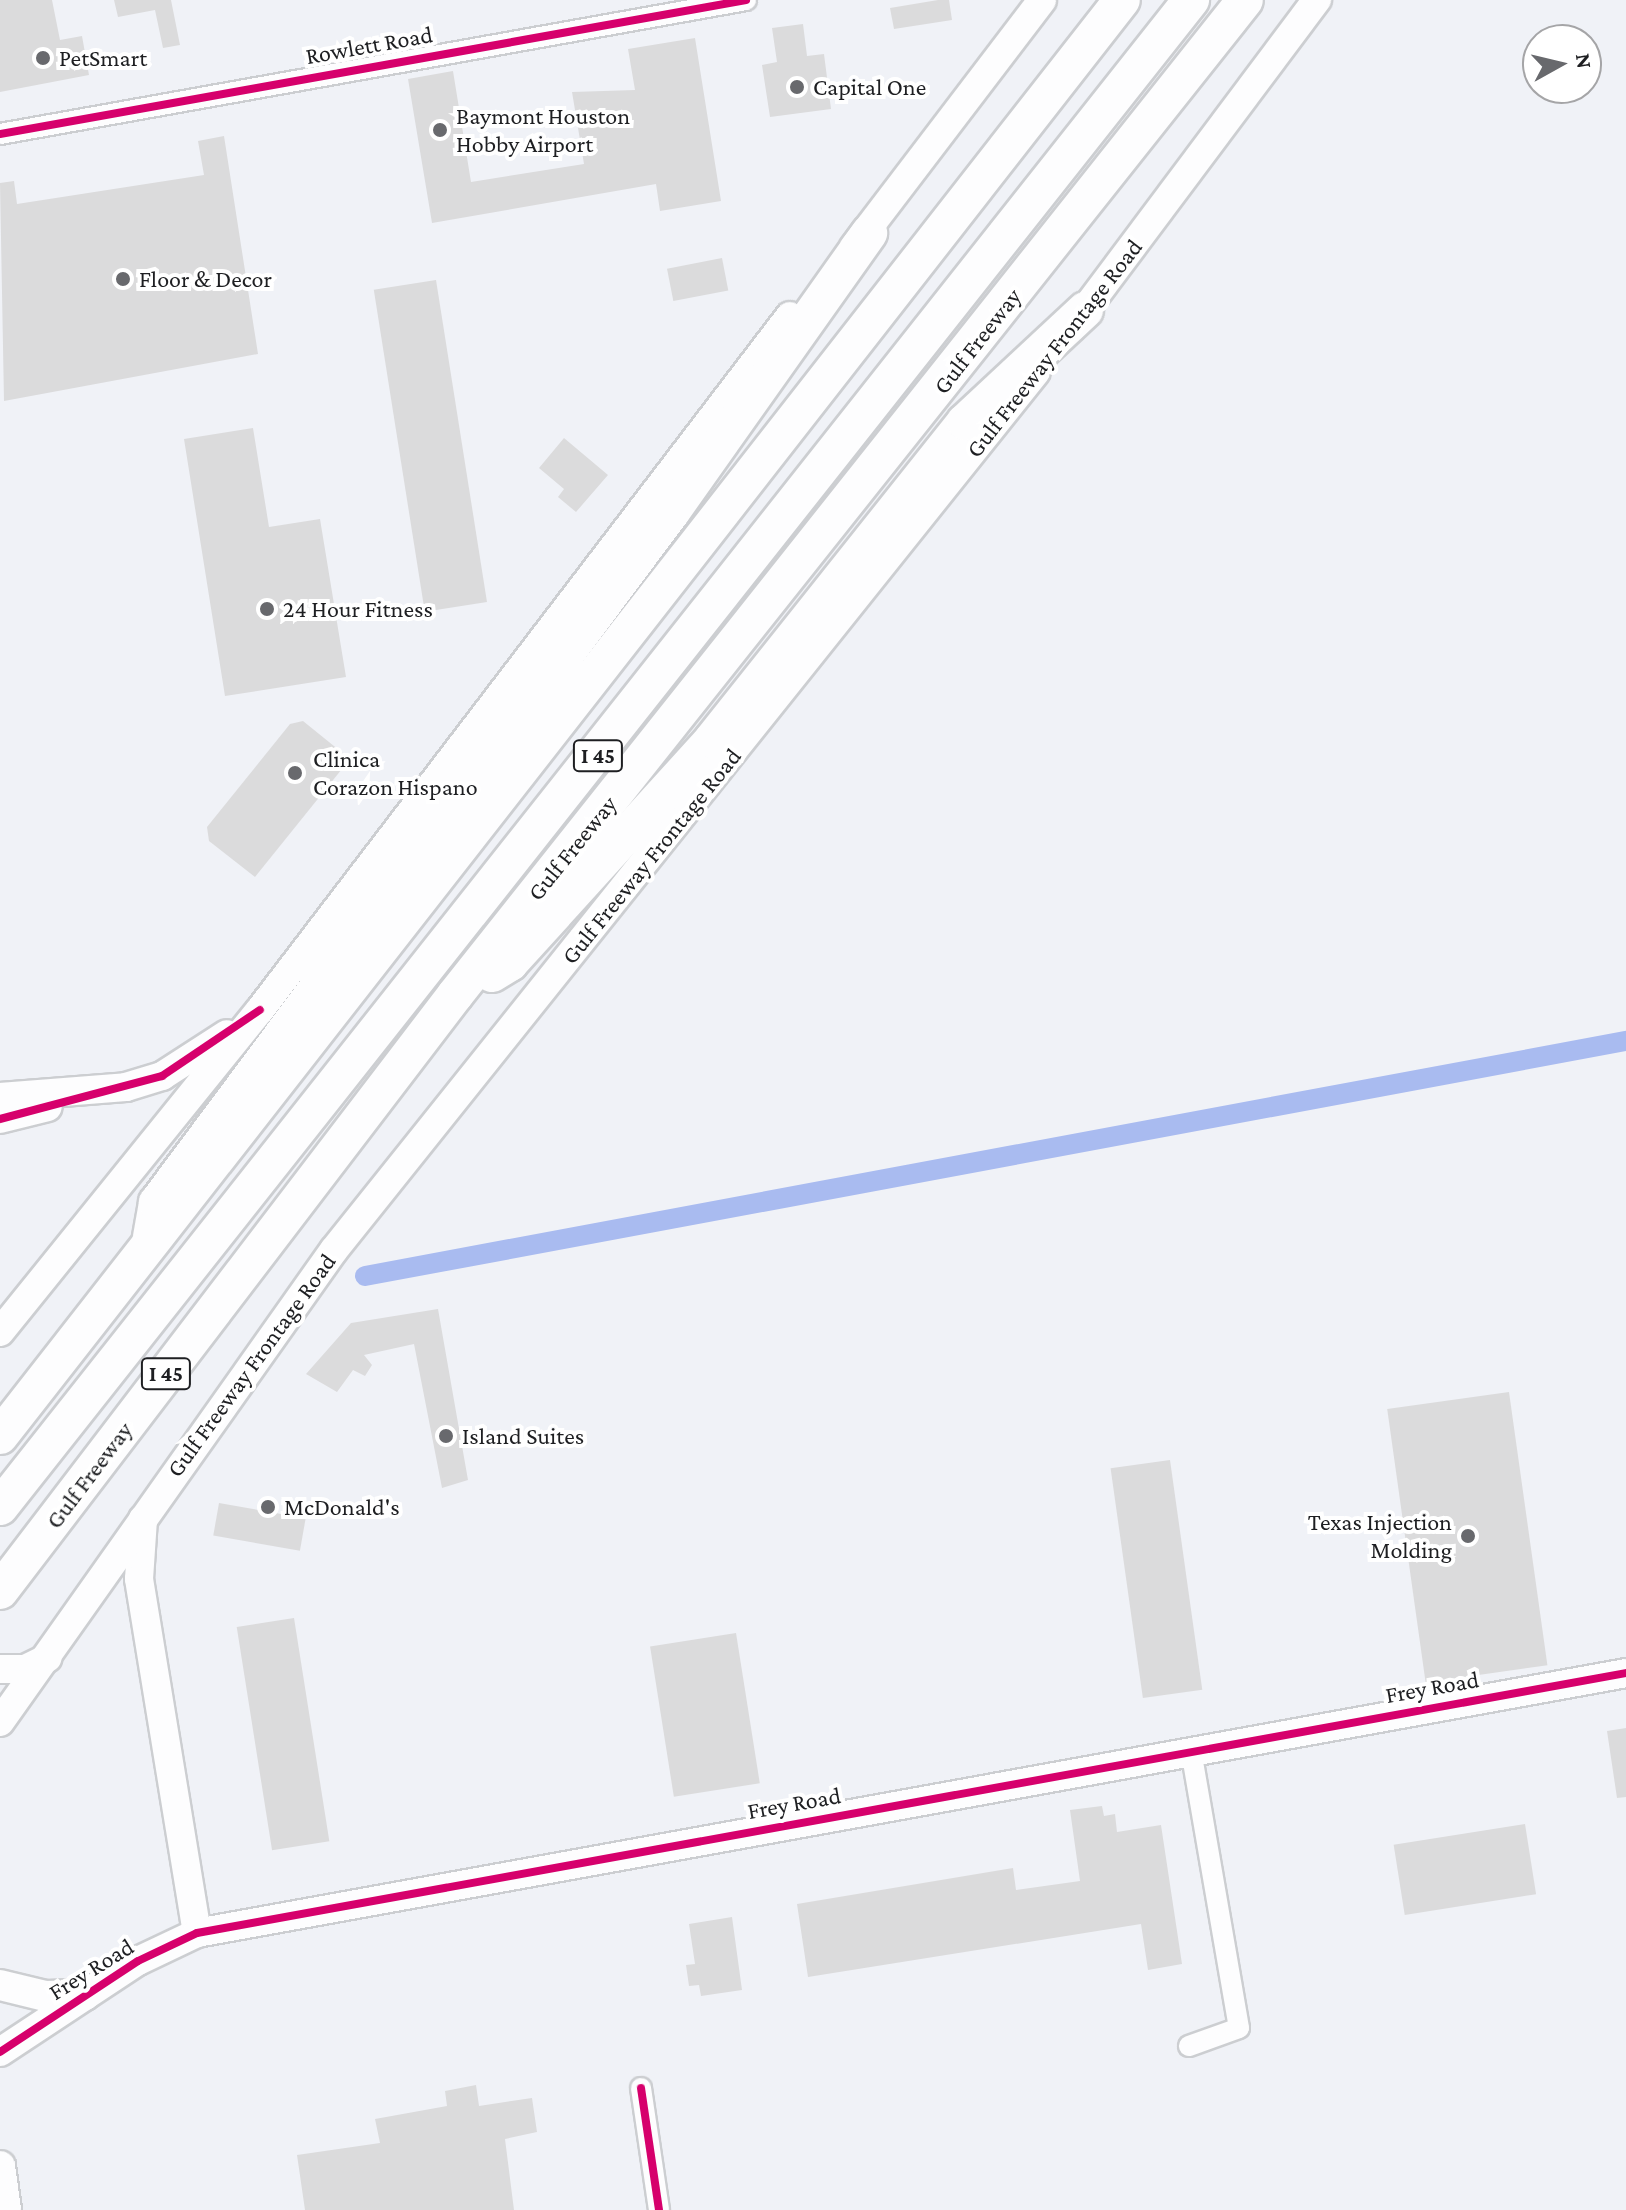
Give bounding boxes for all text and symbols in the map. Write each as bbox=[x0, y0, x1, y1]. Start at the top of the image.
street label: Rowlett Road bbox=[303, 20, 435, 70]
north arrow bbox=[1522, 24, 1602, 104]
place label: PetSmart bbox=[59, 44, 147, 72]
marker: PetSmart bbox=[34, 49, 52, 67]
text: N bbox=[1571, 52, 1598, 70]
place label: Capital One bbox=[813, 73, 926, 101]
marker: Capital One bbox=[788, 78, 806, 96]
place label: Baymont Houston Hobby Airport bbox=[456, 102, 630, 158]
marker: Baymont Houston Hobby Airport bbox=[431, 121, 449, 139]
street label: Gulf Freeway Frontage Road bbox=[960, 233, 1148, 463]
place label: Floor & Decor bbox=[139, 265, 272, 293]
marker: Floor & Decor bbox=[114, 270, 132, 288]
street label: Gulf Freeway bbox=[927, 282, 1027, 400]
place label: 24 Hour Fitness bbox=[283, 595, 433, 623]
marker: 24 Hour Fitness bbox=[258, 600, 276, 618]
road number: I 45 bbox=[572, 738, 624, 774]
street label: Gulf Freeway Frontage Road bbox=[555, 742, 747, 970]
place label: Clinica Corazon Hispano bbox=[313, 745, 478, 801]
marker: Clinica Corazon Hispano bbox=[284, 762, 306, 784]
street label: Gulf Freeway bbox=[521, 790, 623, 906]
street label: Gulf Freeway Frontage Road bbox=[160, 1248, 342, 1482]
road number: I 45 bbox=[140, 1356, 192, 1392]
street label: Gulf Freeway bbox=[40, 1416, 138, 1534]
place label: Island Suites bbox=[462, 1422, 584, 1450]
marker: Island Suites bbox=[437, 1427, 455, 1445]
place label: McDonald's bbox=[284, 1493, 400, 1521]
marker: McDonald's bbox=[259, 1498, 277, 1516]
place label: Texas Injection Molding bbox=[1308, 1508, 1452, 1564]
marker: Texas Injection Molding bbox=[1459, 1527, 1477, 1545]
street label: Frey Road bbox=[1383, 1665, 1481, 1709]
street label: Frey Road bbox=[745, 1781, 843, 1825]
street label: Frey Road bbox=[43, 1932, 139, 2006]

